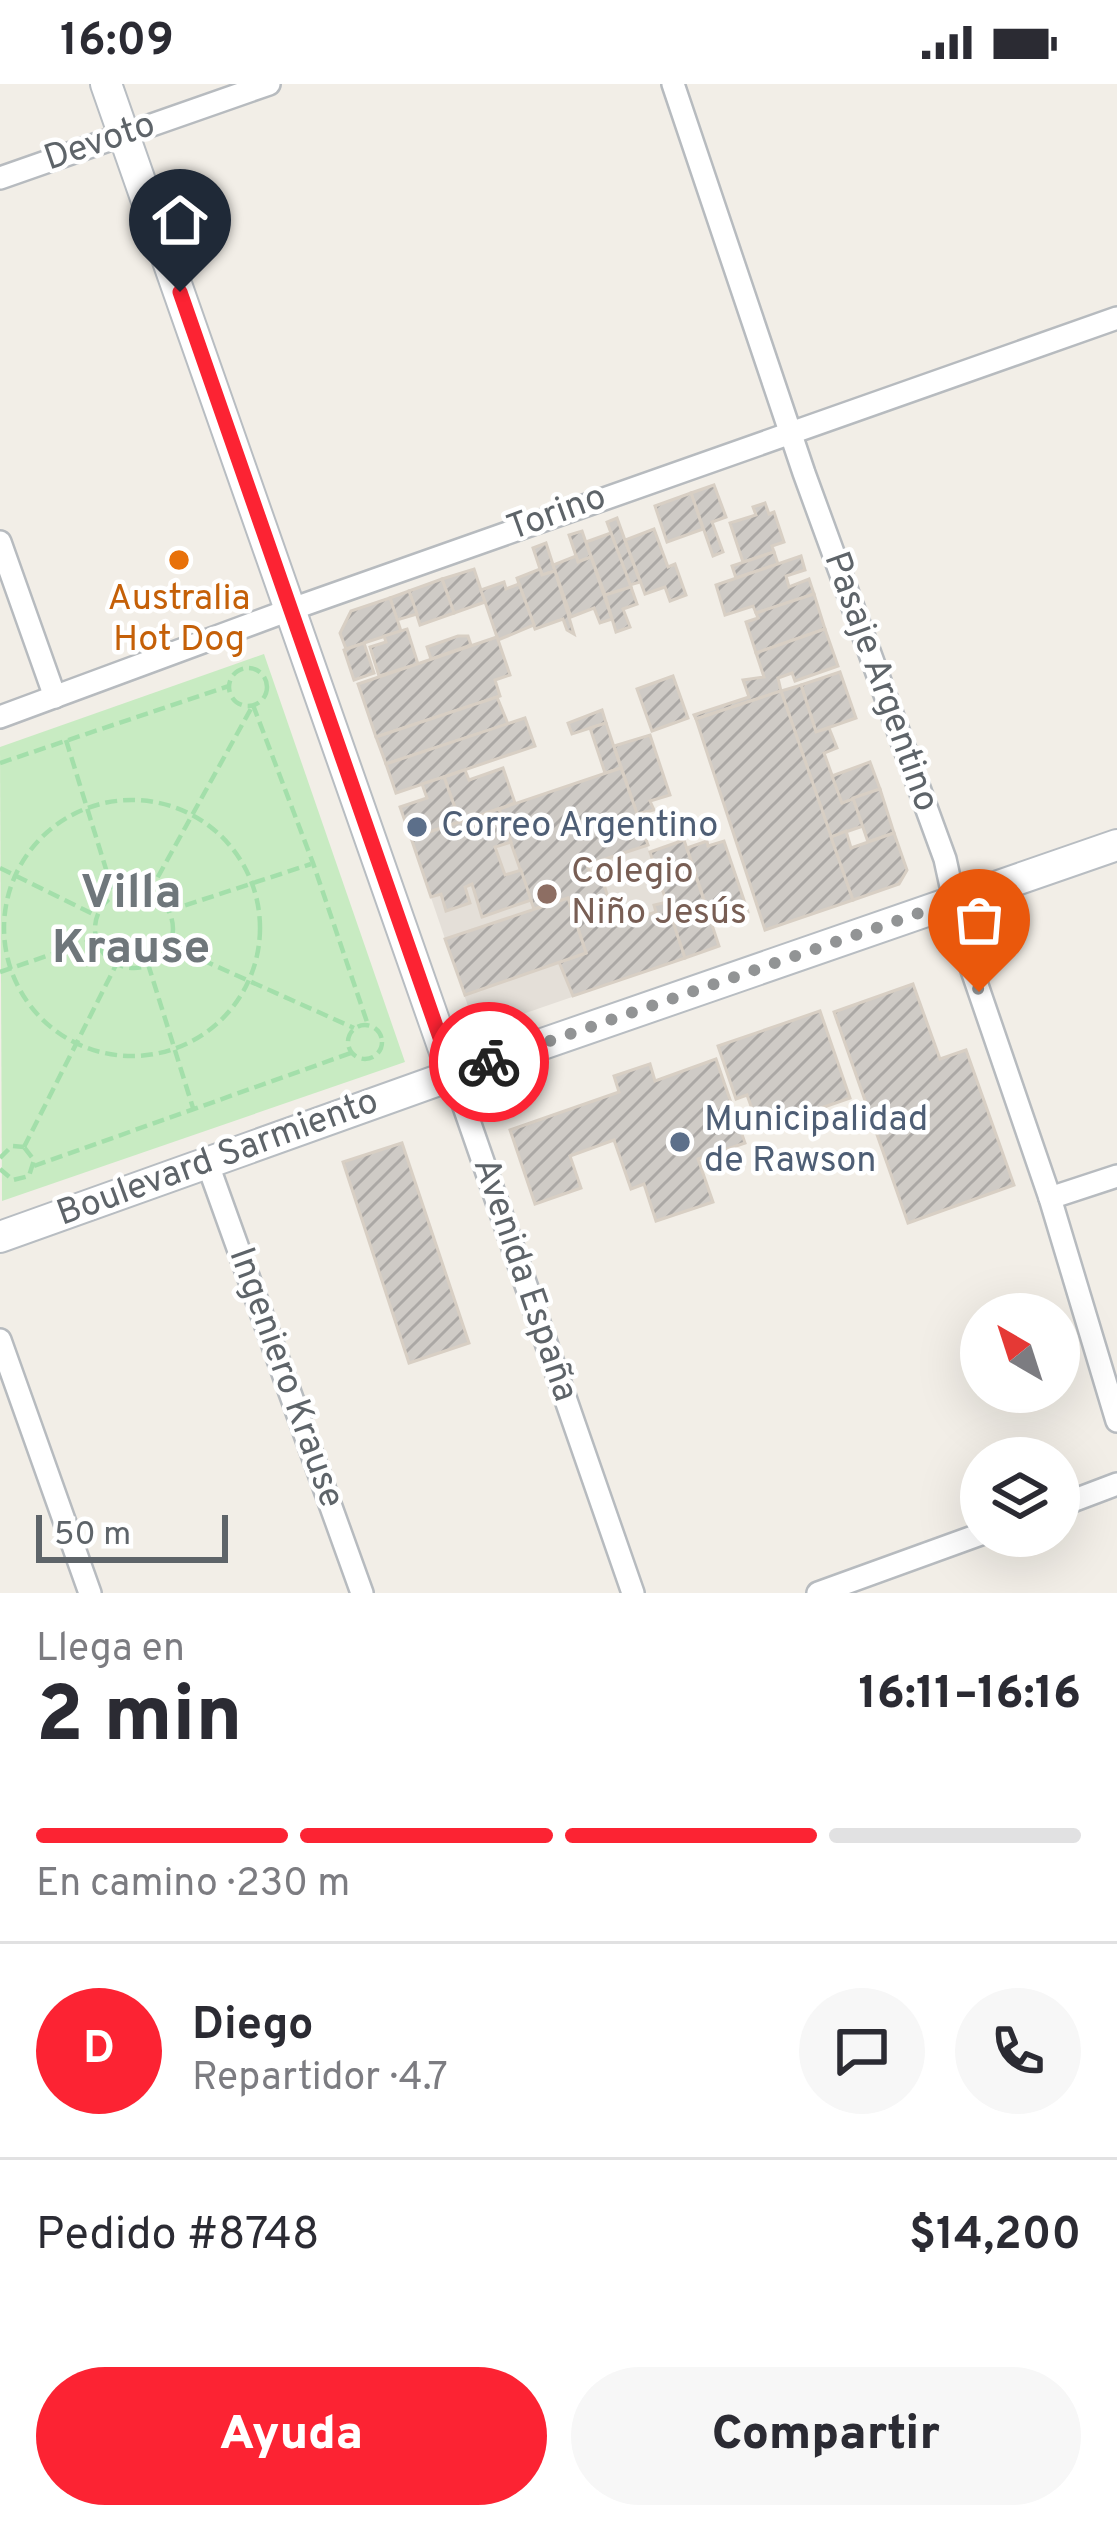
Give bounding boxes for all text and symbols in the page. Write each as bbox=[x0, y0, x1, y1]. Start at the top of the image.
text: 16:09 bbox=[60, 14, 174, 71]
street label: Devoto bbox=[39, 103, 161, 183]
pin bbox=[129, 169, 231, 292]
icon: home bbox=[147, 187, 213, 253]
street label: Torino bbox=[501, 475, 613, 553]
street label: Pasaje Argentino bbox=[812, 546, 948, 818]
marker: Australia Hot Dog bbox=[166, 547, 192, 573]
place label: Australia Hot Dog bbox=[108, 577, 250, 664]
place label: Correo Argentino bbox=[441, 804, 718, 850]
marker: Correo Argentino bbox=[404, 814, 430, 840]
place label: Colegio Niño Jesús bbox=[571, 850, 747, 937]
district label: Villa Krause bbox=[52, 865, 210, 980]
pin bbox=[928, 869, 1030, 992]
marker: Colegio Niño Jesús bbox=[534, 881, 560, 907]
icon: bag bbox=[946, 887, 1012, 953]
courier bbox=[429, 1002, 549, 1122]
icon: bike bbox=[456, 1029, 522, 1095]
street label: Boulevard Sarmiento bbox=[51, 1079, 385, 1239]
place label: Municipalidad de Rawson bbox=[704, 1098, 928, 1185]
marker: Municipalidad de Rawson bbox=[667, 1129, 693, 1155]
street label: Avenida España bbox=[461, 1152, 587, 1408]
street label: Ingeniero Krause bbox=[217, 1242, 353, 1514]
north arrow bbox=[960, 1293, 1080, 1413]
map controls bbox=[960, 1293, 1080, 1557]
button: layers bbox=[960, 1437, 1080, 1557]
scale bar bbox=[36, 1509, 228, 1562]
text: 50 m bbox=[54, 1515, 131, 1557]
text: Llega en bbox=[36, 1626, 185, 1675]
text: 16:11–16:16 bbox=[858, 1667, 1081, 1724]
text: 2 min bbox=[36, 1670, 242, 1769]
text: En camino · 230 m bbox=[36, 1861, 350, 1910]
button: chat bbox=[799, 1988, 925, 2114]
button: phone bbox=[955, 1988, 1081, 2114]
text: Diego bbox=[192, 1998, 314, 2055]
text: D bbox=[83, 2022, 115, 2079]
text: Repartidor · 4.7 bbox=[192, 2055, 448, 2104]
text: Pedido #8748 bbox=[36, 2208, 319, 2265]
text: $14,200 bbox=[909, 2208, 1081, 2265]
button: Ayuda bbox=[36, 2367, 547, 2505]
button: Compartir bbox=[571, 2367, 1081, 2505]

